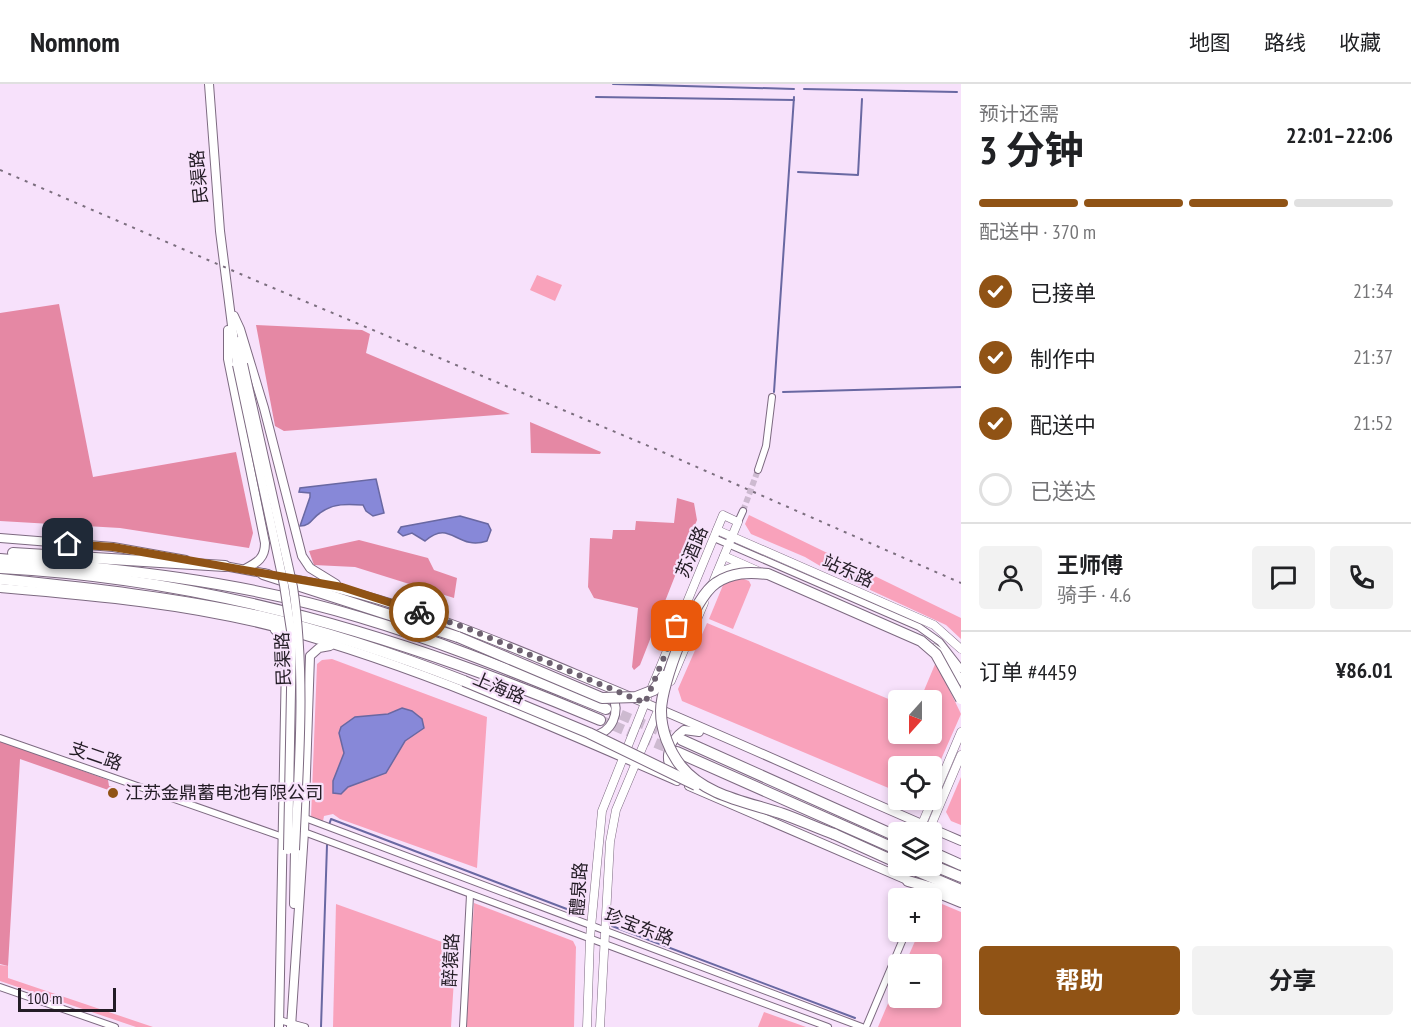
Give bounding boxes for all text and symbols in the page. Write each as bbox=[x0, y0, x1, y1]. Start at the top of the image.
text: Nomnom bbox=[30, 23, 120, 60]
text: 地图 bbox=[1189, 29, 1231, 56]
text: 路线 bbox=[1264, 29, 1306, 56]
text: 收藏 bbox=[1339, 29, 1381, 56]
text: 预计还需 bbox=[979, 101, 1059, 127]
text: 22:01–22:06 bbox=[1286, 121, 1393, 149]
text: 3 分钟 bbox=[979, 124, 1084, 175]
street label: 民渠路 bbox=[185, 149, 212, 205]
text: 配送中 · 370 m bbox=[979, 219, 1096, 245]
icon: check bbox=[979, 275, 1012, 308]
text: 21:34 bbox=[1353, 278, 1393, 304]
text: 已接单 bbox=[1030, 279, 1096, 307]
icon: check bbox=[979, 341, 1012, 374]
text: 21:37 bbox=[1353, 344, 1393, 370]
text: 制作中 bbox=[1030, 345, 1096, 373]
icon: check bbox=[979, 407, 1012, 440]
text: 21:52 bbox=[1353, 410, 1393, 436]
text: 配送中 bbox=[1030, 411, 1096, 439]
text: 已送达 bbox=[1030, 477, 1096, 505]
pin bbox=[42, 518, 93, 569]
street label: 苏酒路 bbox=[670, 522, 713, 581]
icon: home bbox=[51, 527, 84, 560]
button: person bbox=[979, 546, 1042, 609]
button: chat bbox=[1252, 546, 1315, 609]
button: phone bbox=[1330, 546, 1393, 609]
street label: 站东路 bbox=[819, 549, 878, 592]
text: 王师傅 bbox=[1057, 551, 1123, 579]
courier bbox=[389, 582, 449, 642]
text: 骑手 · 4.6 bbox=[1057, 582, 1131, 608]
icon: bike bbox=[403, 596, 436, 629]
pin bbox=[651, 600, 702, 651]
icon: bag bbox=[660, 609, 693, 642]
street label: 民渠路 bbox=[270, 632, 295, 686]
text: ¥86.01 bbox=[1336, 656, 1393, 684]
text: 订单 #4459 bbox=[979, 658, 1077, 686]
street label: 上海路 bbox=[470, 666, 529, 709]
north arrow bbox=[888, 690, 942, 744]
map controls bbox=[888, 690, 942, 1008]
street label: 支二路 bbox=[67, 736, 125, 775]
button: locate bbox=[888, 756, 942, 810]
place label: 江苏金鼎蓄电池有限公司 bbox=[125, 781, 323, 804]
marker: 江苏金鼎蓄电池有限公司 bbox=[106, 786, 120, 800]
button: layers bbox=[888, 822, 942, 876]
street label: 醴泉路 bbox=[565, 861, 592, 917]
button: + bbox=[888, 888, 942, 942]
street label: 珍宝东路 bbox=[601, 903, 677, 950]
street label: 醉猿路 bbox=[438, 932, 463, 988]
button: 帮助 bbox=[979, 946, 1180, 1015]
button: 分享 bbox=[1192, 946, 1393, 1015]
button: − bbox=[888, 954, 942, 1008]
scale bar bbox=[18, 985, 116, 1012]
text: 100 m bbox=[27, 988, 62, 1008]

